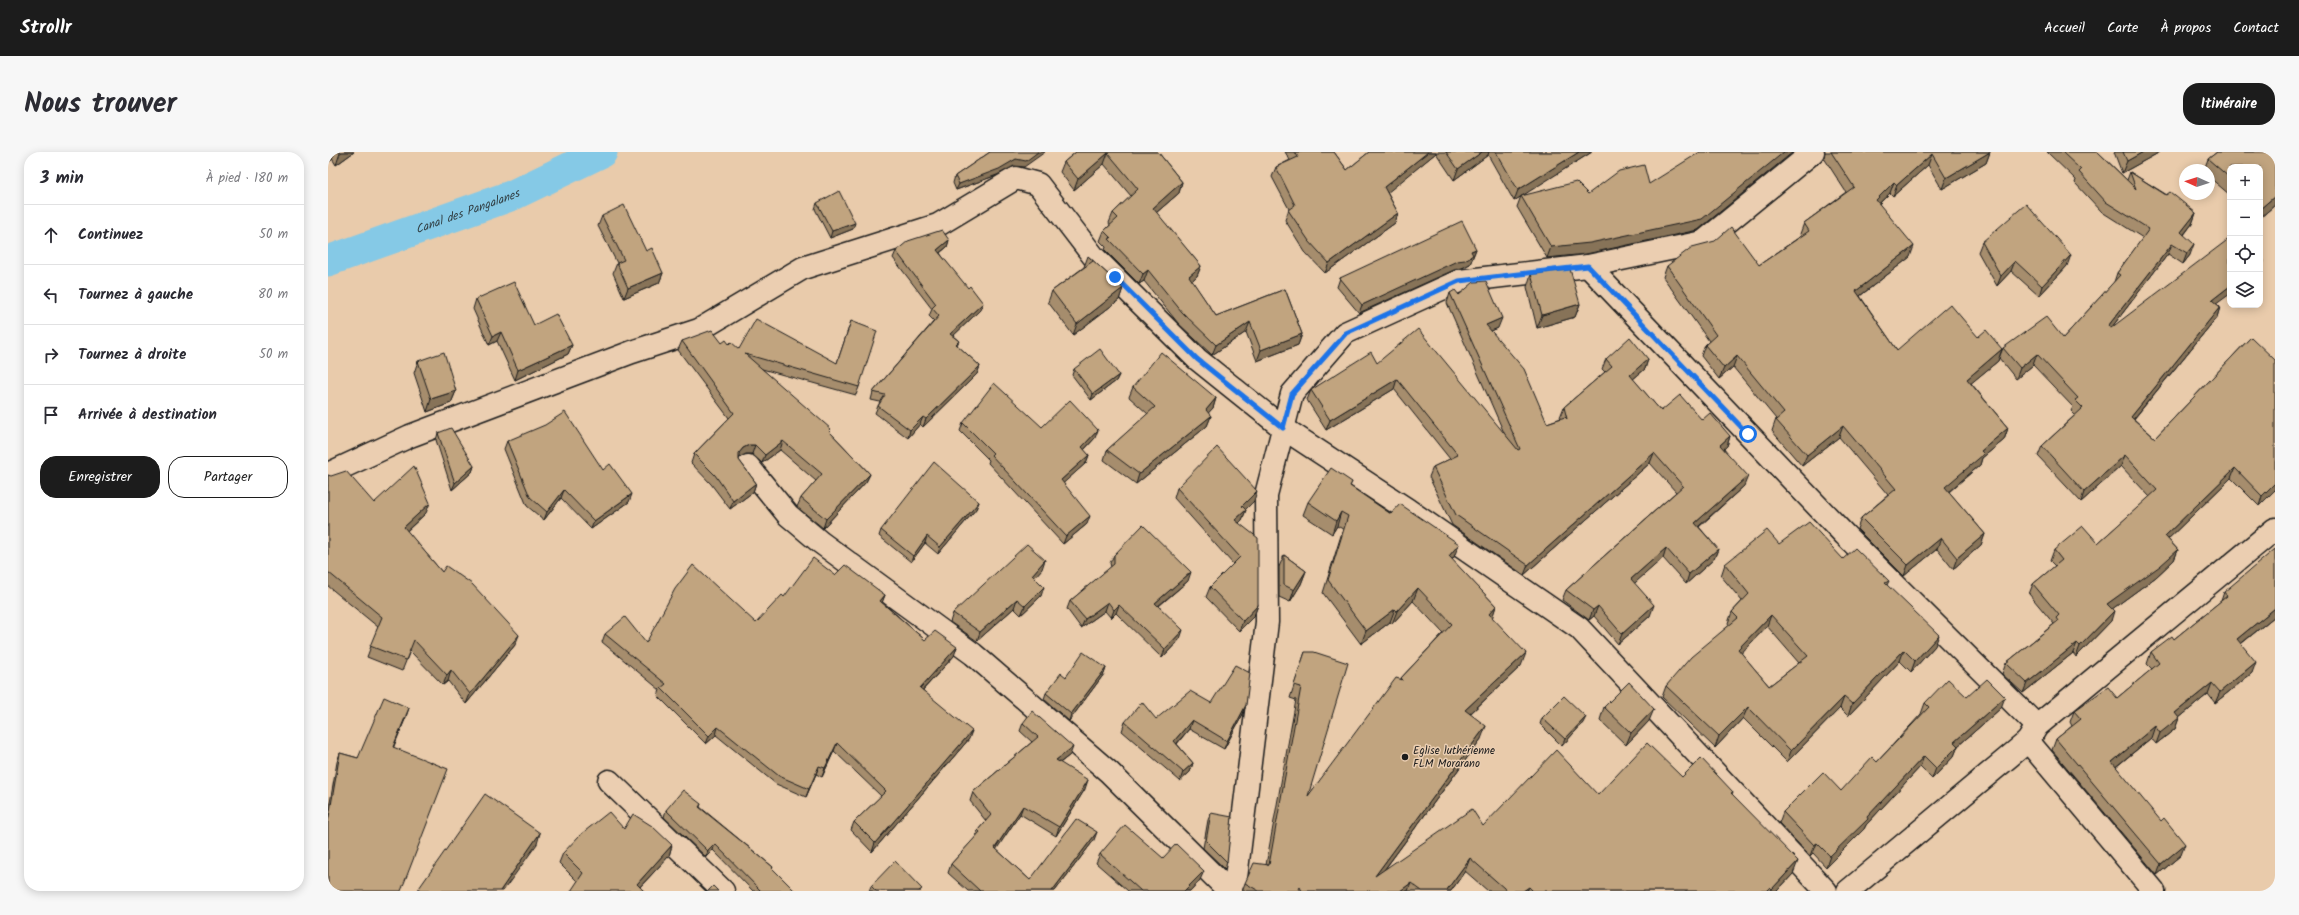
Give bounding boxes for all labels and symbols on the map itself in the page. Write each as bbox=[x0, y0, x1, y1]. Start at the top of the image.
north arrow bbox=[2179, 164, 2215, 200]
water label: Canal des Pangalanes bbox=[413, 183, 524, 239]
route end bbox=[1106, 268, 1124, 286]
route start bbox=[1739, 425, 1757, 443]
place label: Eglise luthérienne FLM Morarano bbox=[1413, 742, 1495, 773]
marker: Eglise luthérienne FLM Morarano bbox=[1400, 752, 1410, 762]

